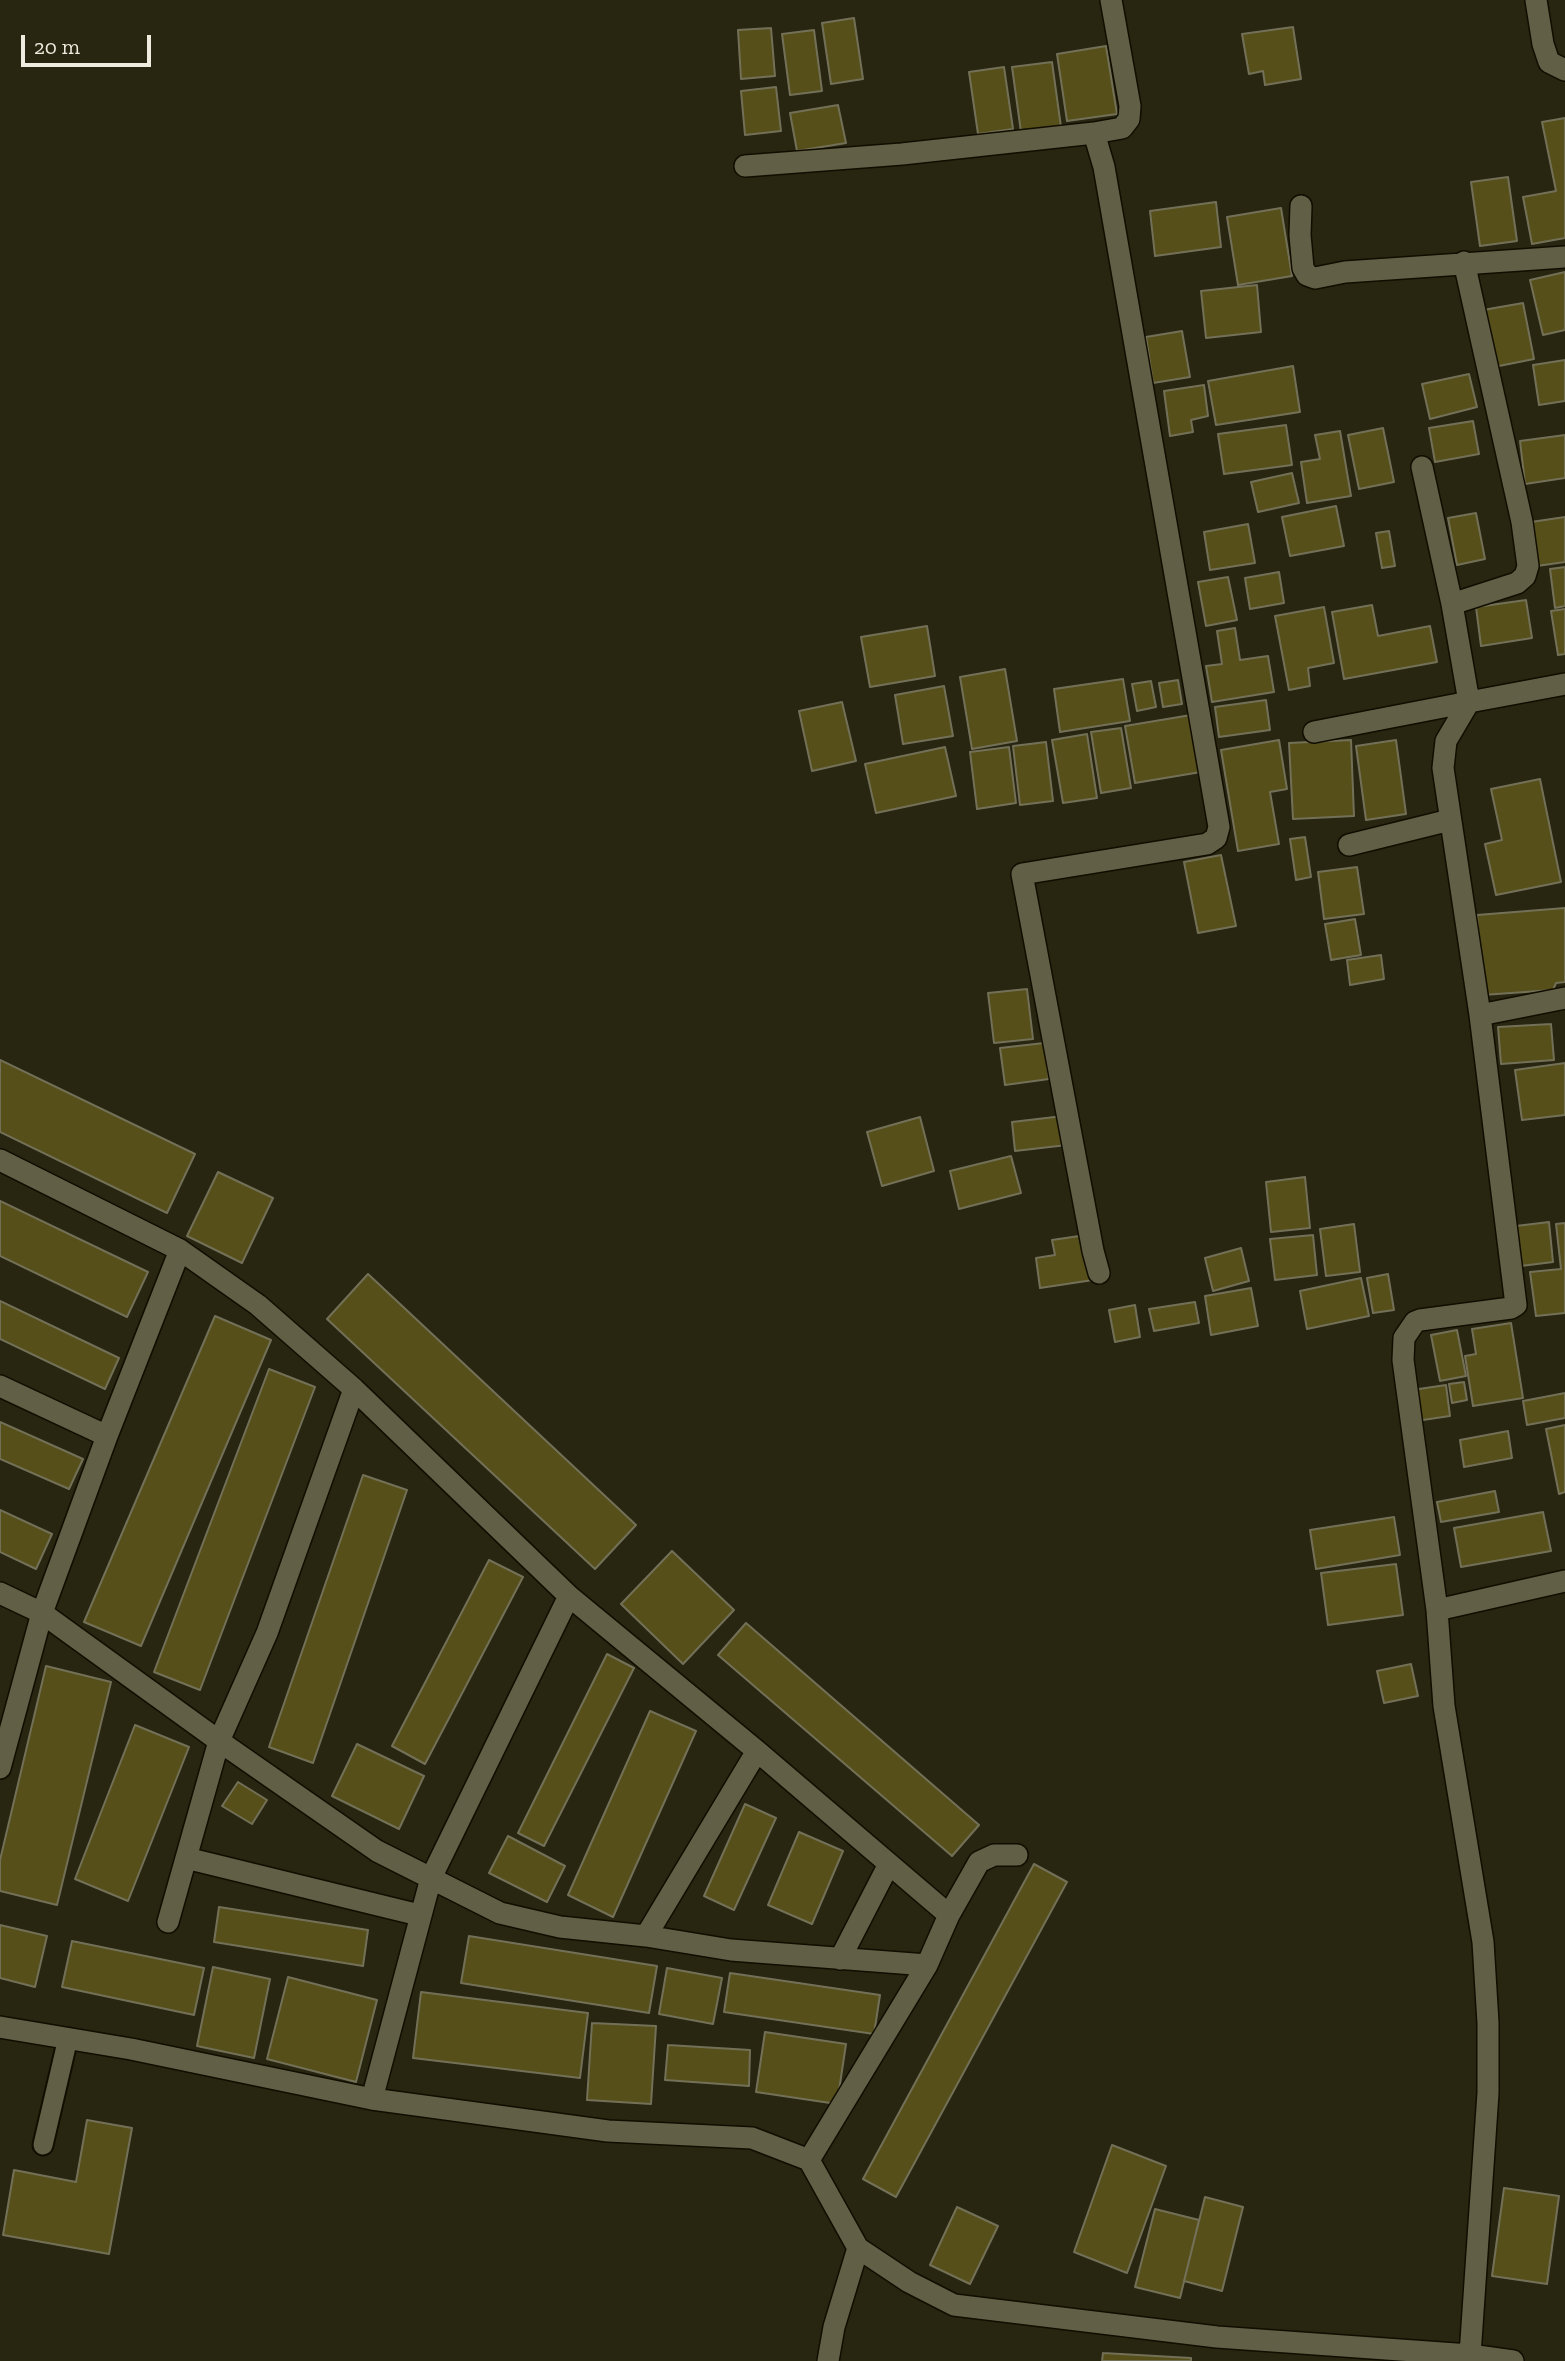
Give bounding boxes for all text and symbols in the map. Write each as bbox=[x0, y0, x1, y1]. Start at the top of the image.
scale bar bbox=[24, 21, 154, 65]
text: 20 m bbox=[34, 34, 80, 59]

